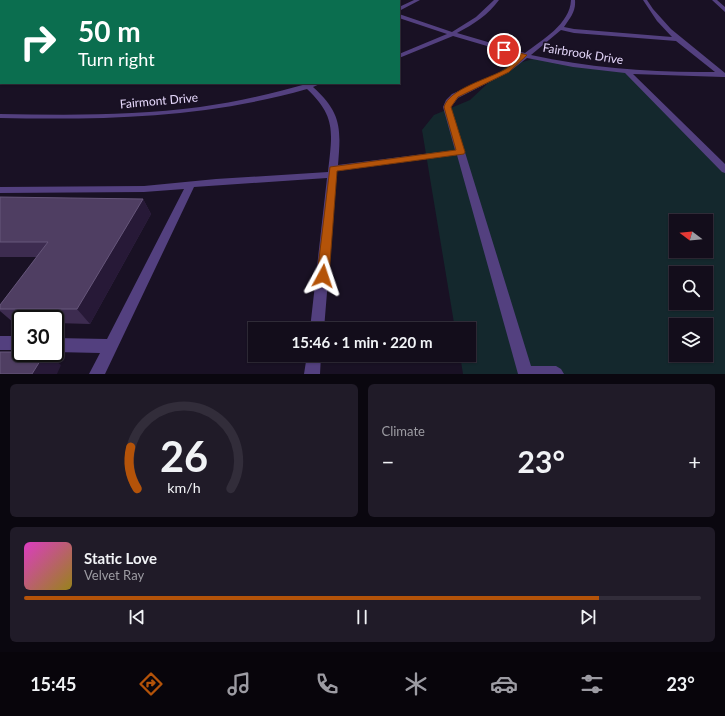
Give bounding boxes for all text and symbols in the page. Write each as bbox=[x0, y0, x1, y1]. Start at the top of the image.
text: 50 m bbox=[78, 14, 141, 48]
icon: right bbox=[12, 16, 64, 68]
pin bbox=[487, 33, 521, 67]
icon: arrive bbox=[493, 39, 515, 61]
street label: Fairbrook Drive bbox=[542, 40, 624, 67]
text: Turn right bbox=[78, 48, 155, 70]
street label: Fairmont Drive bbox=[119, 90, 199, 111]
north arrow bbox=[669, 214, 713, 258]
map controls bbox=[669, 214, 713, 362]
position arrow bbox=[302, 255, 344, 297]
button: search bbox=[669, 266, 713, 310]
speed limit sign: 30 bbox=[12, 310, 64, 362]
button: layers bbox=[669, 318, 713, 362]
text: 15:46 · 1 min · 220 m bbox=[292, 333, 432, 351]
text: Climate bbox=[382, 423, 425, 439]
text: 26 bbox=[160, 430, 208, 480]
text: 23° bbox=[518, 443, 565, 479]
text: − bbox=[382, 448, 394, 475]
text: + bbox=[688, 448, 701, 475]
text: km/h bbox=[167, 478, 200, 495]
text: Static Love bbox=[84, 549, 157, 567]
text: Velvet Ray bbox=[84, 567, 144, 583]
icon: previous bbox=[126, 606, 148, 628]
icon: pause bbox=[351, 606, 373, 628]
icon: next bbox=[577, 606, 599, 628]
icon: directions bbox=[137, 670, 165, 698]
icon: music bbox=[225, 670, 253, 698]
icon: phone bbox=[313, 670, 341, 698]
icon: climate bbox=[402, 670, 430, 698]
icon: car bbox=[490, 670, 518, 698]
icon: filters bbox=[578, 670, 606, 698]
text: 15:45 bbox=[30, 673, 77, 695]
text: 23° bbox=[666, 673, 695, 695]

